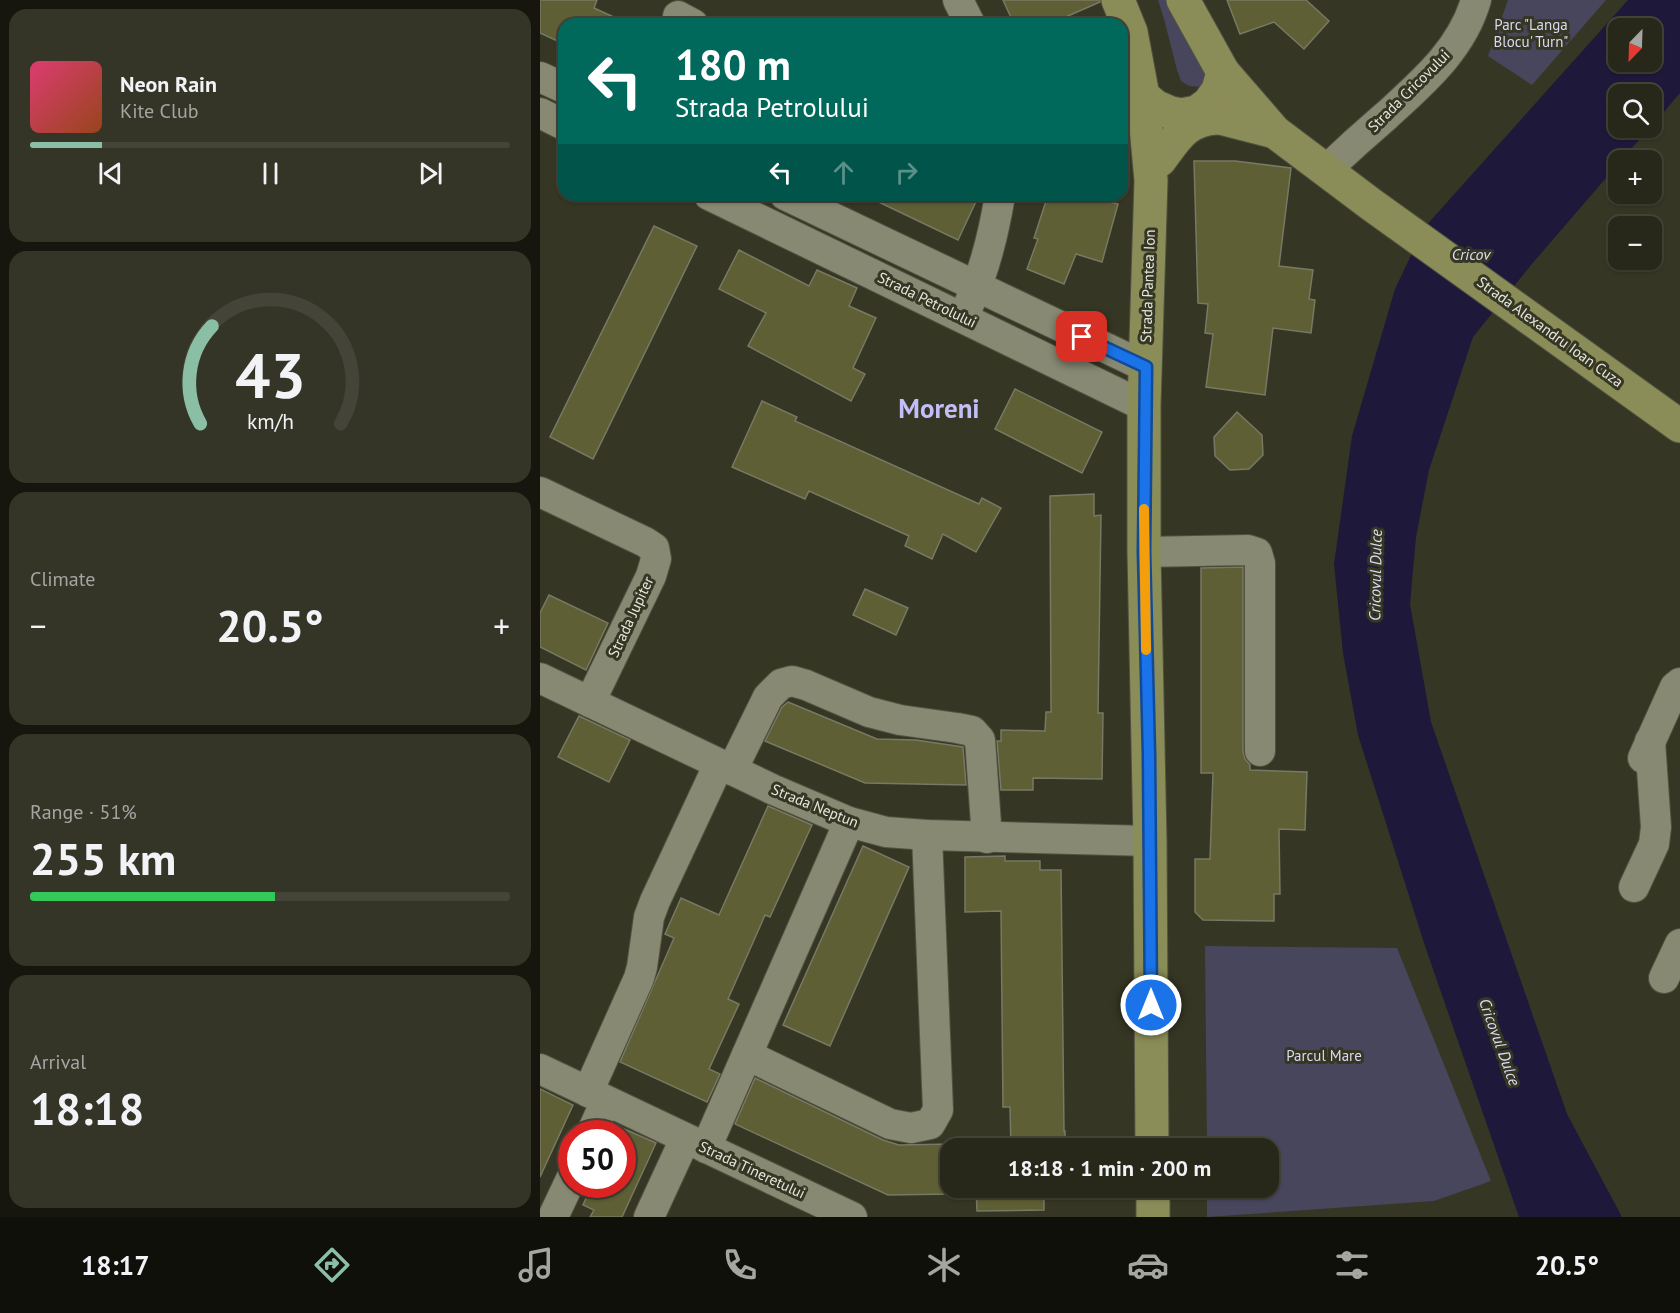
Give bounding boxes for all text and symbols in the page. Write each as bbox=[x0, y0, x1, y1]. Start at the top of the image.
park label: Parc "Langa Blocu' Turn" bbox=[1494, 15, 1568, 51]
north arrow bbox=[1608, 18, 1662, 72]
map controls bbox=[1608, 18, 1662, 270]
text: 180 m bbox=[675, 37, 791, 92]
icon: left bbox=[576, 42, 654, 120]
street label: Strada Cricovului bbox=[1364, 46, 1454, 136]
text: Neon Rain bbox=[120, 70, 217, 98]
button: search bbox=[1608, 84, 1662, 138]
text: Strada Petrolului bbox=[675, 90, 869, 124]
text: Kite Club bbox=[120, 98, 198, 124]
button: + bbox=[1608, 150, 1662, 204]
icon: left bbox=[764, 156, 797, 189]
icon: ahead bbox=[827, 156, 860, 189]
icon: right bbox=[890, 156, 923, 189]
icon: previous bbox=[94, 157, 127, 190]
icon: pause bbox=[254, 157, 287, 190]
icon: next bbox=[414, 157, 447, 190]
button: − bbox=[1608, 216, 1662, 270]
street label: Strada Pantea Ion bbox=[1136, 229, 1159, 343]
water label: Cricov bbox=[1452, 244, 1492, 264]
street label: Strada Petrolului bbox=[875, 267, 980, 332]
street label: Strada Alexandru Ioan Cuza bbox=[1473, 272, 1627, 391]
pin bbox=[1056, 311, 1107, 362]
icon: arrive bbox=[1065, 320, 1098, 353]
text: 43 bbox=[235, 334, 305, 415]
district label: Moreni bbox=[898, 391, 980, 425]
text: km/h bbox=[246, 407, 293, 435]
water label: Cricovul Dulce bbox=[1364, 528, 1386, 621]
text: Climate bbox=[30, 566, 96, 592]
street label: Strada Jupiter bbox=[603, 573, 658, 660]
text: 20.5° bbox=[216, 596, 324, 654]
text: − bbox=[30, 604, 47, 647]
text: + bbox=[493, 604, 510, 647]
street label: Strada Neptun bbox=[769, 779, 862, 832]
text: Range · 51% bbox=[30, 799, 137, 825]
text: 255 km bbox=[30, 829, 176, 887]
position arrow bbox=[1119, 973, 1183, 1037]
water label: Cricovul Dulce bbox=[1475, 996, 1525, 1089]
park label: Parcul Mare bbox=[1286, 1046, 1362, 1065]
text: Arrival bbox=[30, 1049, 86, 1075]
text: 18:18 bbox=[30, 1079, 144, 1137]
speed limit sign: 50 bbox=[558, 1120, 636, 1198]
street label: Strada Tineretului bbox=[696, 1137, 808, 1202]
text: 18:18 · 1 min · 200 m bbox=[1008, 1154, 1211, 1182]
icon: directions bbox=[311, 1244, 353, 1286]
icon: music bbox=[515, 1244, 557, 1286]
icon: phone bbox=[719, 1244, 761, 1286]
icon: climate bbox=[923, 1244, 965, 1286]
icon: car bbox=[1127, 1244, 1169, 1286]
icon: filters bbox=[1331, 1244, 1373, 1286]
text: 18:17 bbox=[81, 1248, 149, 1282]
text: 20.5° bbox=[1535, 1248, 1599, 1282]

